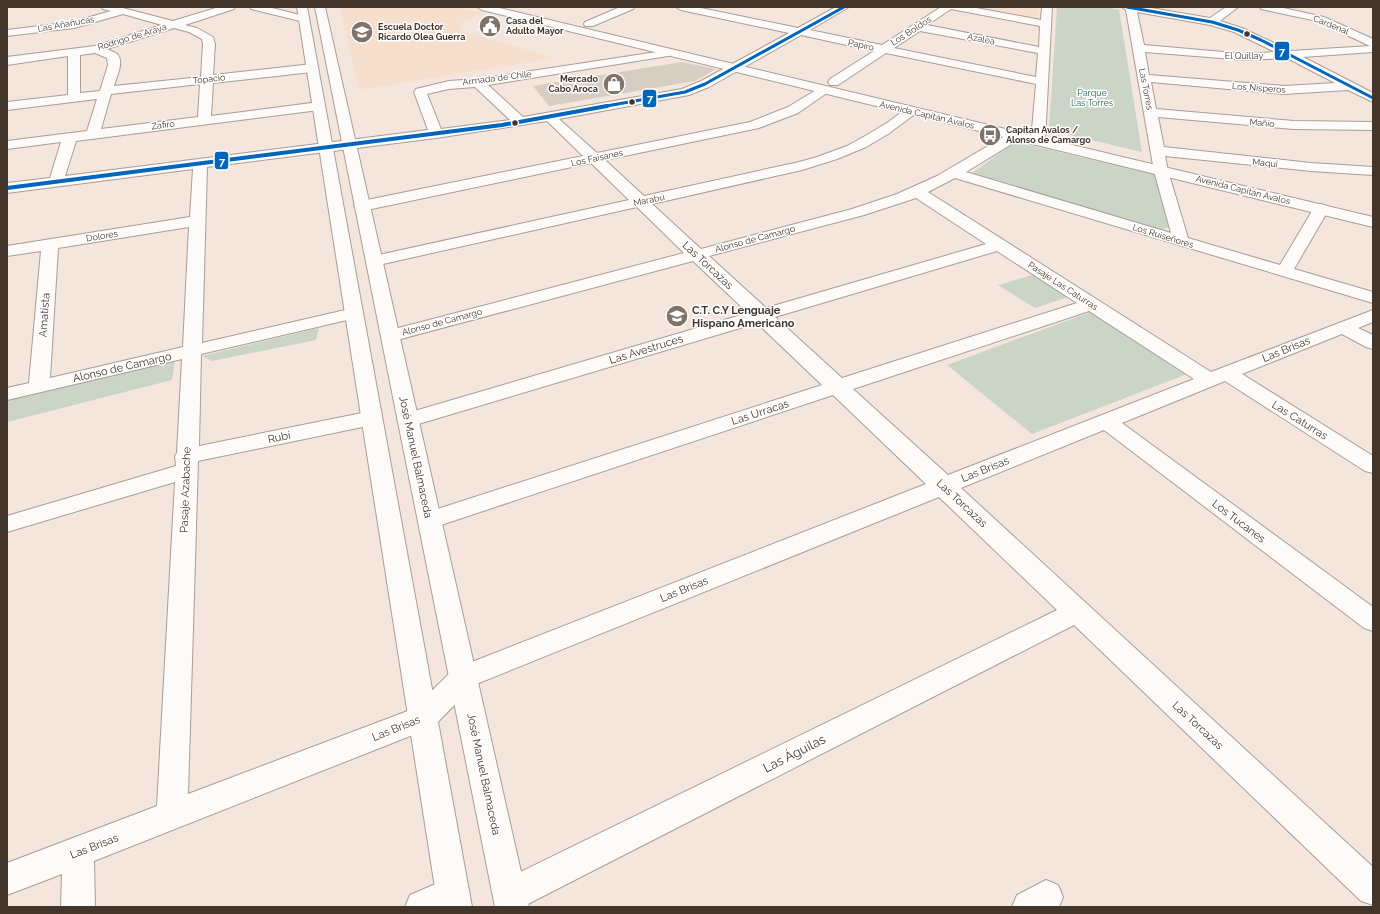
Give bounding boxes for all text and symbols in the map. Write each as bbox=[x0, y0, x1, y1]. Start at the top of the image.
public building icon: Casa del Adulto Mayor bbox=[477, 13, 503, 39]
street label: Cardenal bbox=[1312, 13, 1351, 37]
street label: Las Añañucas bbox=[37, 14, 96, 34]
street label: Los Boldos bbox=[889, 14, 934, 48]
place label: Casa del Adulto Mayor bbox=[506, 16, 564, 36]
school or university icon: Escuela Doctor Ricardo Olea Guerra bbox=[349, 19, 375, 45]
street label: Rodrigo de Araya bbox=[96, 22, 168, 52]
place label: Escuela Doctor Ricardo Olea Guerra bbox=[378, 22, 465, 42]
unlabelled marker bbox=[1242, 29, 1252, 39]
street label: Azalea bbox=[966, 31, 996, 47]
street label: Papiro bbox=[847, 37, 875, 53]
line badge: 7 bbox=[1274, 41, 1290, 61]
text: 7 bbox=[1279, 45, 1286, 58]
street label: El Quillay bbox=[1225, 51, 1263, 61]
street label: Las Torres bbox=[1137, 67, 1155, 111]
street label: Armada de Chile bbox=[462, 69, 533, 87]
shop icon: Mercado Cabo Aroca bbox=[601, 71, 627, 97]
street label: Topacio bbox=[192, 72, 226, 86]
place label: Mercado Cabo Aroca bbox=[548, 74, 599, 94]
street label: Los Nísperos bbox=[1232, 81, 1287, 95]
park label: Parque Las Torres bbox=[1071, 88, 1114, 108]
line badge: 7 bbox=[642, 89, 657, 108]
text: 7 bbox=[647, 92, 654, 105]
unlabelled marker bbox=[627, 97, 637, 107]
street label: Avenida Capitán Ávalos bbox=[879, 98, 976, 131]
street label: Mañío bbox=[1249, 117, 1275, 129]
unlabelled marker bbox=[510, 118, 520, 128]
street label: Zafiro bbox=[151, 119, 175, 131]
bus stop icon: Capitan Avalos / Alonso de Camargo bbox=[977, 122, 1003, 148]
place label: Capitan Avalos / Alonso de Camargo bbox=[1006, 125, 1091, 145]
street label: Los Faisanes bbox=[570, 147, 625, 168]
line badge: 7 bbox=[214, 151, 229, 170]
text: 7 bbox=[219, 155, 226, 168]
street label: Maqui bbox=[1252, 157, 1278, 169]
street label: Avenida Capitán Ávalos bbox=[1195, 172, 1292, 207]
street label: Marabú bbox=[632, 192, 666, 208]
street label: Los Ruiseñores bbox=[1131, 222, 1195, 250]
street label: Alonso de Camargo bbox=[714, 223, 796, 255]
street label: Dolores bbox=[85, 228, 119, 243]
street label: Las Torcazas bbox=[680, 239, 736, 292]
street label: Pasaje Las Caturras bbox=[1026, 260, 1100, 313]
street label: Amatista bbox=[36, 292, 53, 338]
school or university icon: C.T. C.Y Lenguaje Hispano Americano bbox=[664, 303, 690, 329]
place label: C.T. C.Y Lenguaje Hispano Americano bbox=[692, 304, 795, 330]
street label: Alonso de Camargo bbox=[401, 306, 483, 338]
street label: Las Avestruces bbox=[608, 332, 685, 367]
street label: Las Brisas bbox=[1260, 334, 1312, 365]
street label: Alonso de Camargo bbox=[72, 350, 173, 385]
street label: José Manuel Balmaceda bbox=[396, 395, 435, 519]
street label: Las Urracas bbox=[730, 397, 791, 428]
street label: Las Caturras bbox=[1269, 398, 1330, 443]
street label: Rubí bbox=[267, 429, 292, 446]
street label: Pasaje Azabache bbox=[178, 446, 194, 533]
street label: Las Brisas bbox=[959, 454, 1011, 485]
street label: Las Torcazas bbox=[934, 477, 990, 530]
street label: Los Tucanes bbox=[1210, 497, 1268, 546]
street label: Las Brisas bbox=[658, 574, 710, 605]
street label: Las Torcazas bbox=[1170, 699, 1226, 752]
street label: José Manuel Balmaceda bbox=[464, 712, 503, 836]
street label: Las Brisas bbox=[370, 713, 422, 744]
street label: Las Águilas bbox=[761, 731, 828, 776]
street label: Las Brisas bbox=[68, 831, 120, 862]

